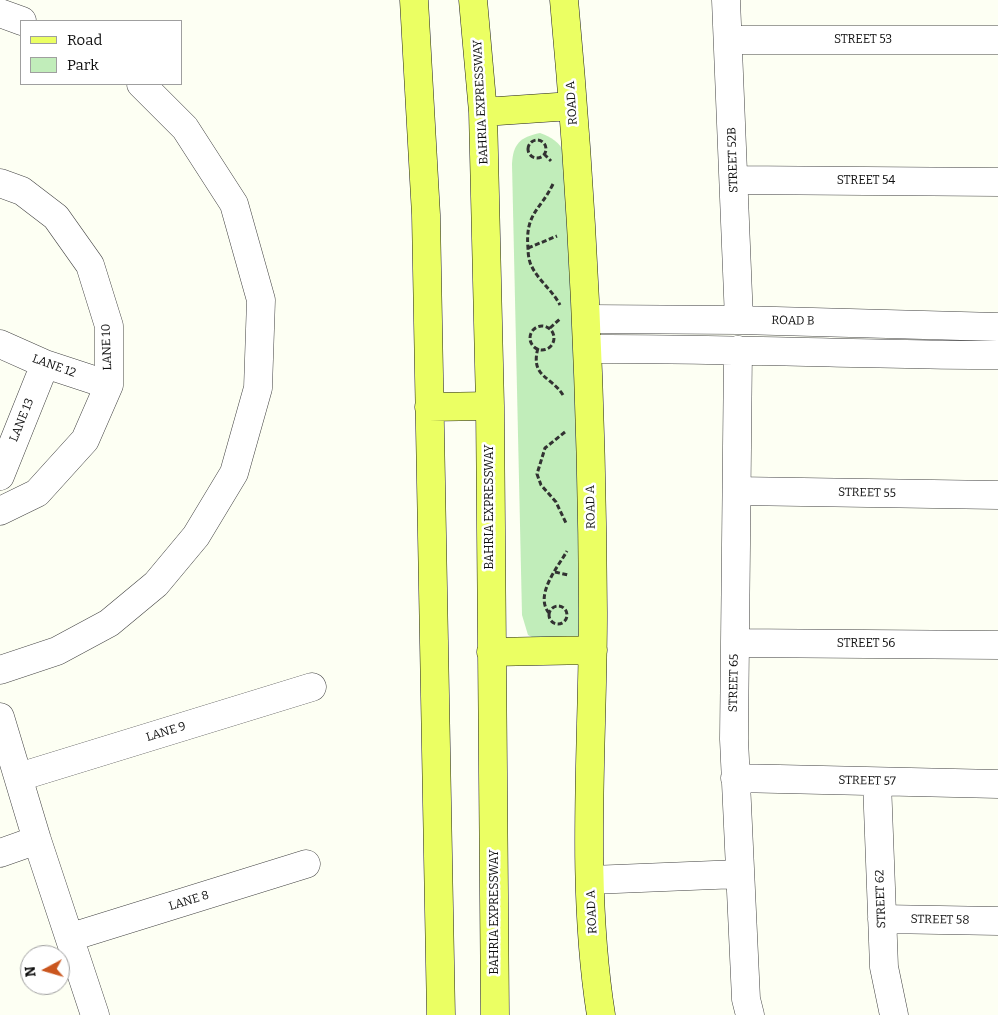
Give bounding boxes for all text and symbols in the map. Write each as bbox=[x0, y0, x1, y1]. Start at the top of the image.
legend bbox=[20, 20, 182, 85]
text: Road bbox=[67, 31, 102, 49]
street label: STREET 53 bbox=[834, 33, 892, 47]
street label: BAHRIA EXPRESSWAY bbox=[471, 39, 491, 165]
text: Park bbox=[67, 56, 99, 74]
street label: ROAD A bbox=[563, 81, 581, 125]
street label: STREET 52B bbox=[725, 127, 741, 193]
street label: STREET 54 bbox=[837, 174, 895, 188]
street label: ROAD B bbox=[771, 313, 815, 329]
street label: LANE 10 bbox=[99, 324, 115, 370]
street label: LANE 12 bbox=[30, 351, 78, 381]
street label: LANE 13 bbox=[7, 396, 37, 444]
street label: BAHRIA EXPRESSWAY bbox=[483, 445, 497, 569]
street label: ROAD A bbox=[583, 485, 599, 529]
street label: STREET 55 bbox=[838, 485, 896, 501]
street label: STREET 56 bbox=[837, 637, 895, 651]
street label: STREET 65 bbox=[726, 654, 742, 712]
street label: LANE 9 bbox=[144, 719, 188, 745]
street label: STREET 57 bbox=[838, 773, 896, 789]
street label: BAHRIA EXPRESSWAY bbox=[488, 850, 502, 974]
street label: STREET 62 bbox=[873, 869, 889, 929]
street label: LANE 8 bbox=[167, 888, 211, 914]
street label: ROAD A bbox=[584, 890, 600, 934]
street label: STREET 58 bbox=[910, 912, 970, 928]
north arrow bbox=[20, 945, 70, 995]
text: N bbox=[22, 965, 40, 978]

